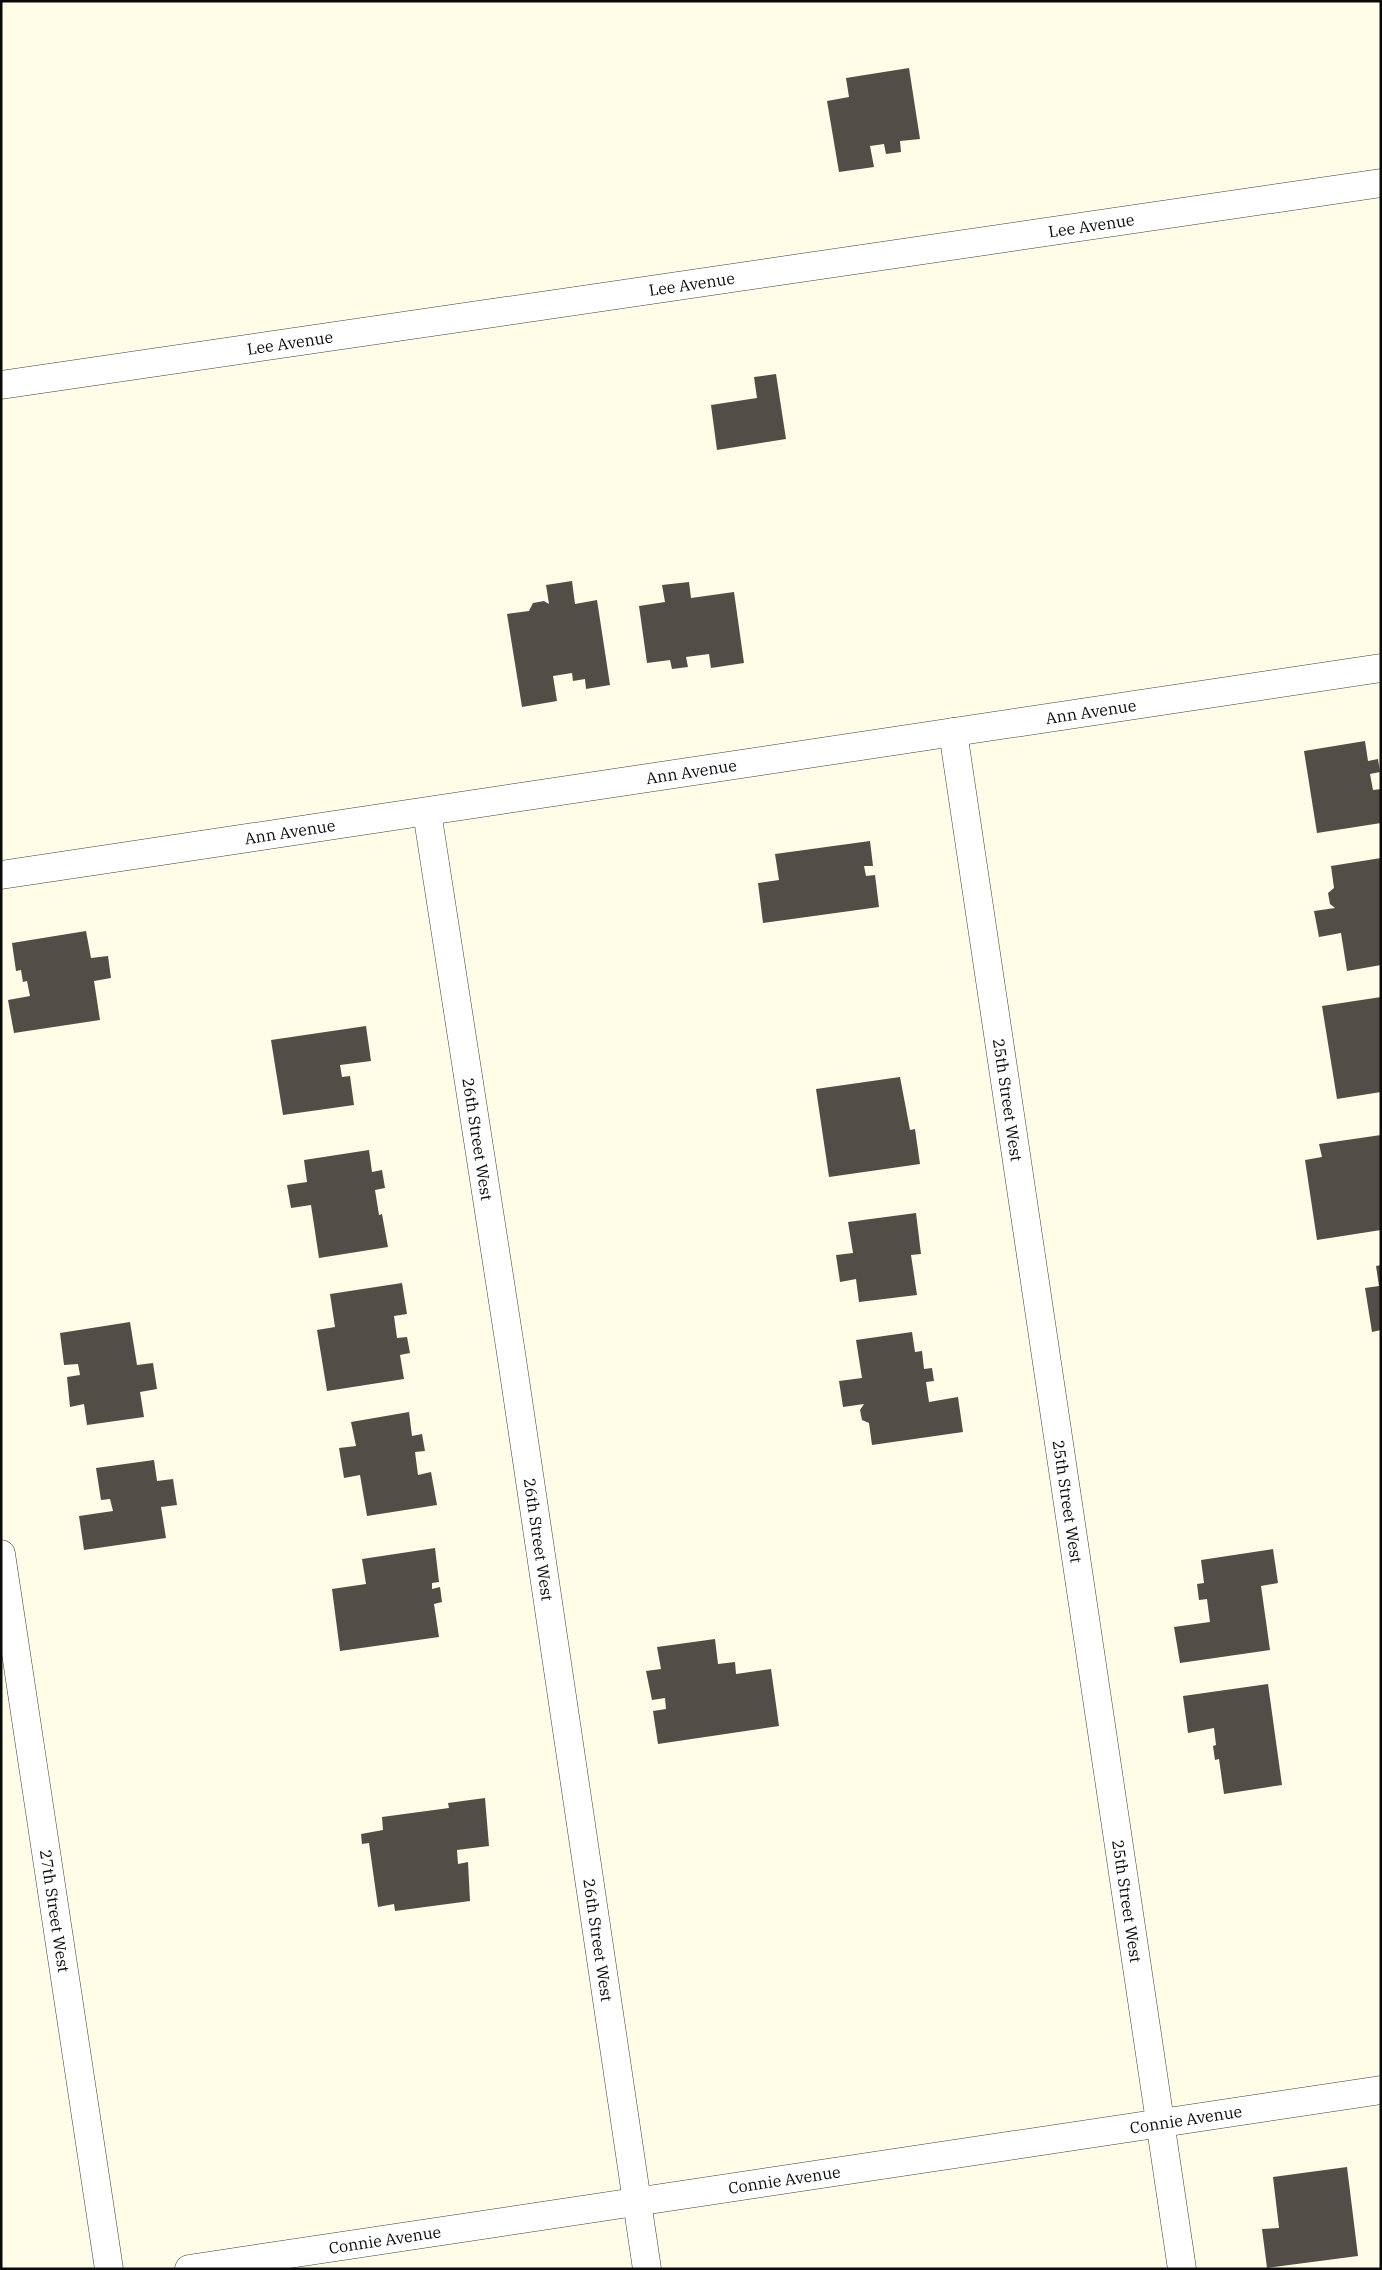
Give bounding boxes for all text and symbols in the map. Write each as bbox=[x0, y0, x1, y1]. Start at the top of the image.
street label: Lee Avenue bbox=[1047, 209, 1136, 242]
street label: Lee Avenue bbox=[647, 268, 736, 300]
street label: Lee Avenue bbox=[246, 327, 334, 359]
street label: Ann Avenue bbox=[1044, 695, 1138, 728]
street label: Ann Avenue bbox=[645, 755, 738, 788]
street label: Ann Avenue bbox=[243, 815, 336, 848]
street label: 25th Street West bbox=[989, 1037, 1027, 1163]
street label: 26th Street West bbox=[458, 1076, 497, 1202]
street label: 25th Street West bbox=[1049, 1439, 1087, 1565]
street label: 26th Street West bbox=[520, 1477, 558, 1603]
street label: 25th Street West bbox=[1108, 1838, 1146, 1964]
street label: 27th Street West bbox=[36, 1848, 74, 1974]
street label: 26th Street West bbox=[579, 1877, 617, 2003]
street label: Connie Avenue bbox=[1128, 2101, 1243, 2138]
street label: Connie Avenue bbox=[727, 2161, 842, 2198]
street label: Connie Avenue bbox=[327, 2221, 442, 2258]

